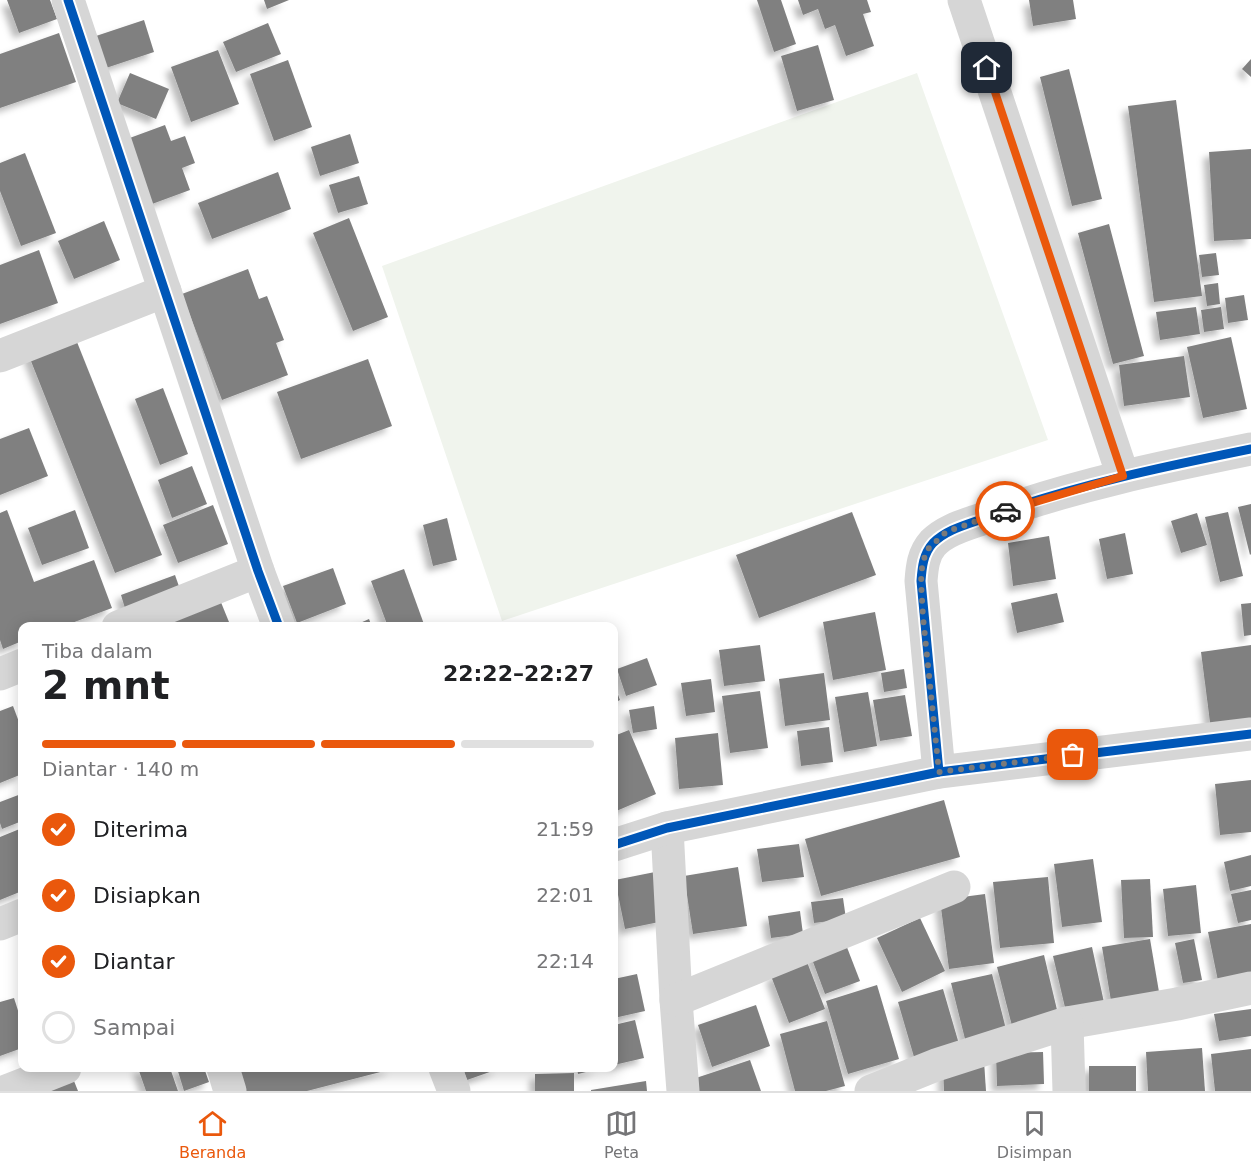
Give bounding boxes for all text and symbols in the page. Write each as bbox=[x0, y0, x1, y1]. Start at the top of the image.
pin bbox=[961, 42, 1012, 93]
icon: home bbox=[970, 51, 1003, 84]
courier bbox=[975, 481, 1035, 541]
icon: car bbox=[989, 495, 1022, 528]
text: Tiba dalam bbox=[42, 639, 153, 663]
text: 22:22–22:27 bbox=[443, 661, 594, 686]
text: 2 mnt bbox=[42, 663, 170, 708]
pin bbox=[1047, 729, 1098, 780]
icon: bag bbox=[1056, 738, 1089, 771]
text: Diantar · 140 m bbox=[42, 757, 199, 781]
icon: check bbox=[42, 813, 75, 846]
text: Diterima bbox=[93, 817, 188, 842]
text: 21:59 bbox=[536, 817, 594, 841]
icon: check bbox=[42, 879, 75, 912]
text: Disiapkan bbox=[93, 883, 201, 908]
text: 22:01 bbox=[536, 883, 594, 907]
icon: check bbox=[42, 945, 75, 978]
text: Diantar bbox=[93, 949, 175, 974]
text: 22:14 bbox=[536, 949, 594, 973]
text: Sampai bbox=[93, 1015, 175, 1040]
tab: Beranda bbox=[179, 1107, 246, 1162]
tab: Peta bbox=[604, 1107, 639, 1162]
tab: Disimpan bbox=[997, 1107, 1072, 1162]

